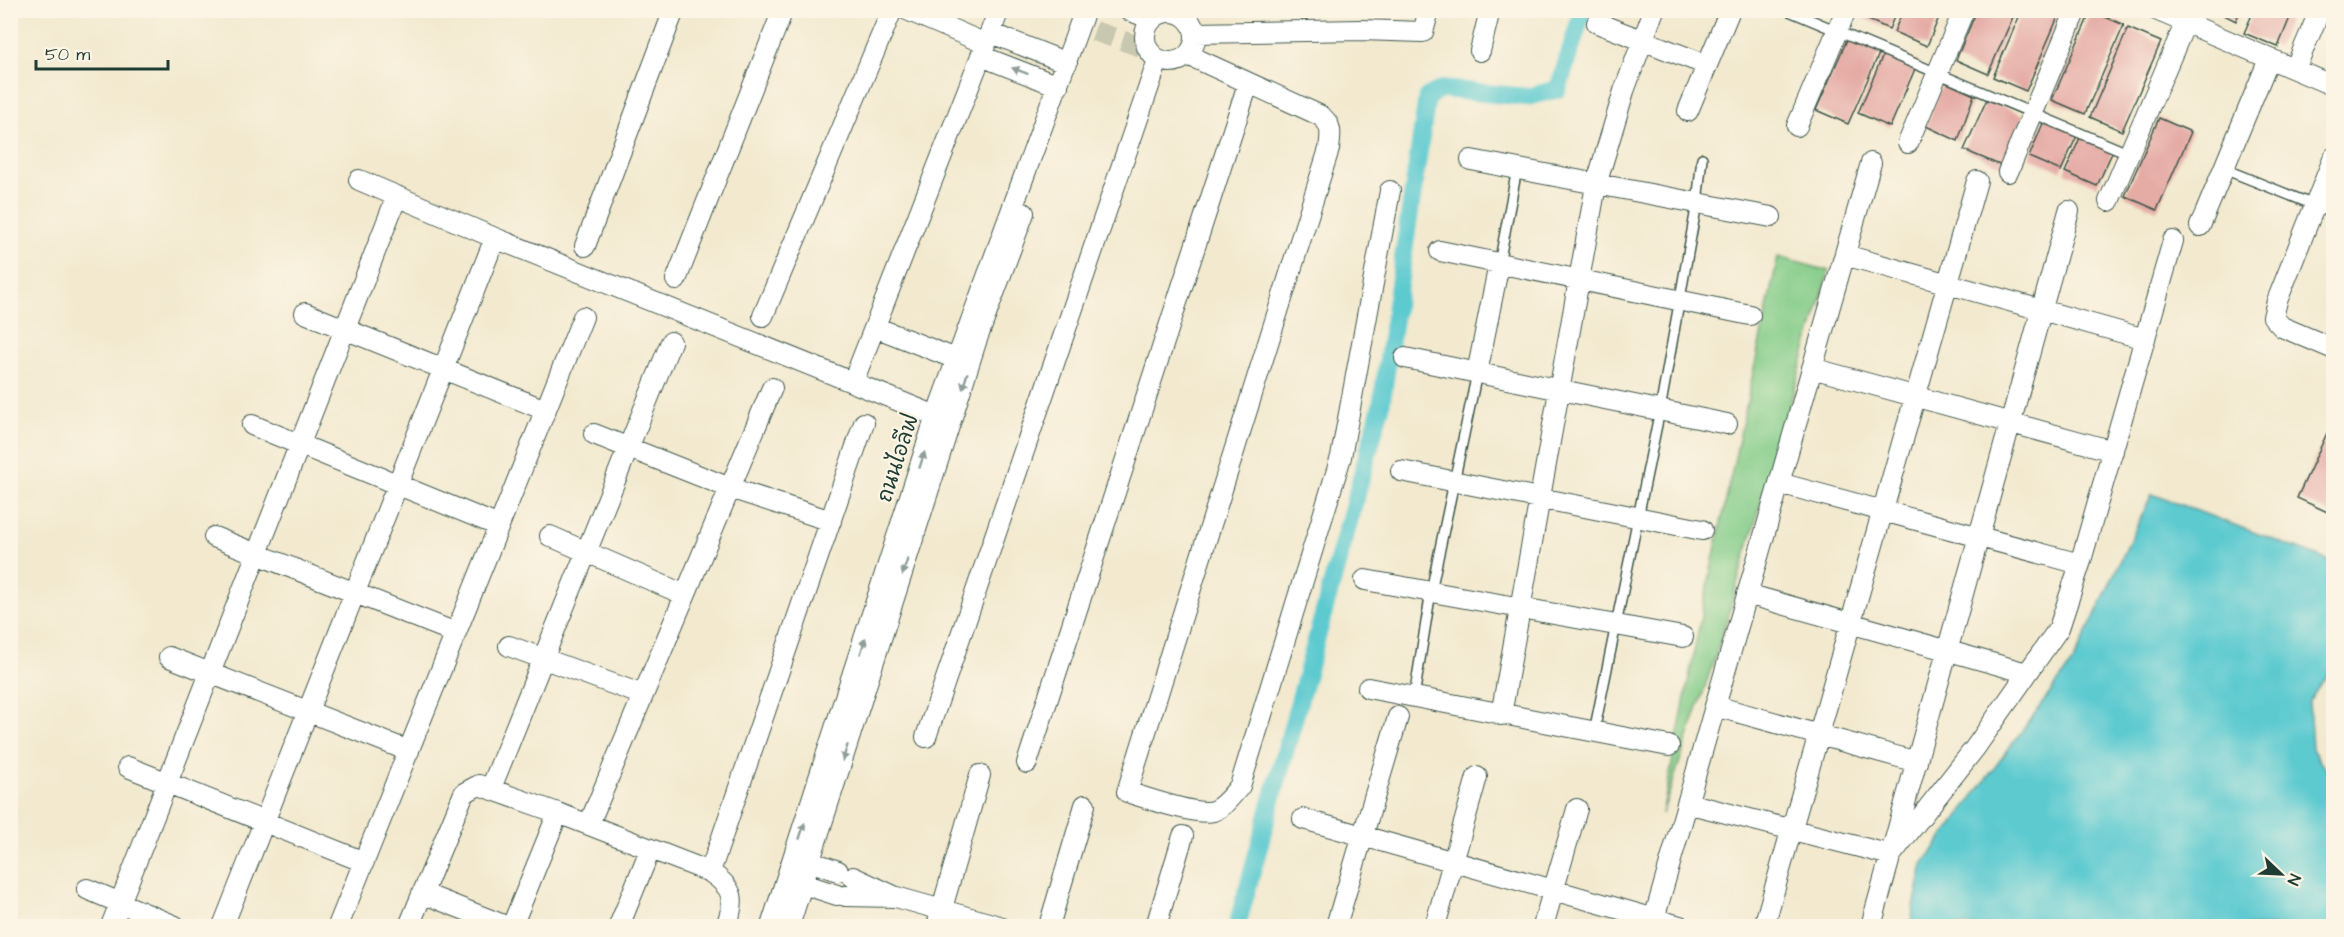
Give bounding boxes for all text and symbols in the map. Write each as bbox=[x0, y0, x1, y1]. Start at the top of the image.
scale bar bbox=[36, 33, 168, 71]
text: 50 m bbox=[45, 42, 90, 67]
one-way arrow bbox=[1011, 65, 1029, 75]
one-way arrow bbox=[960, 372, 969, 390]
street label: ถนนไอลีฟ bbox=[870, 410, 926, 506]
one-way arrow bbox=[918, 451, 927, 469]
one-way arrow bbox=[900, 558, 909, 576]
one-way arrow bbox=[858, 637, 868, 655]
one-way arrow bbox=[840, 744, 850, 762]
one-way arrow bbox=[798, 822, 808, 840]
north arrow bbox=[2251, 844, 2311, 904]
text: N bbox=[2282, 871, 2306, 888]

